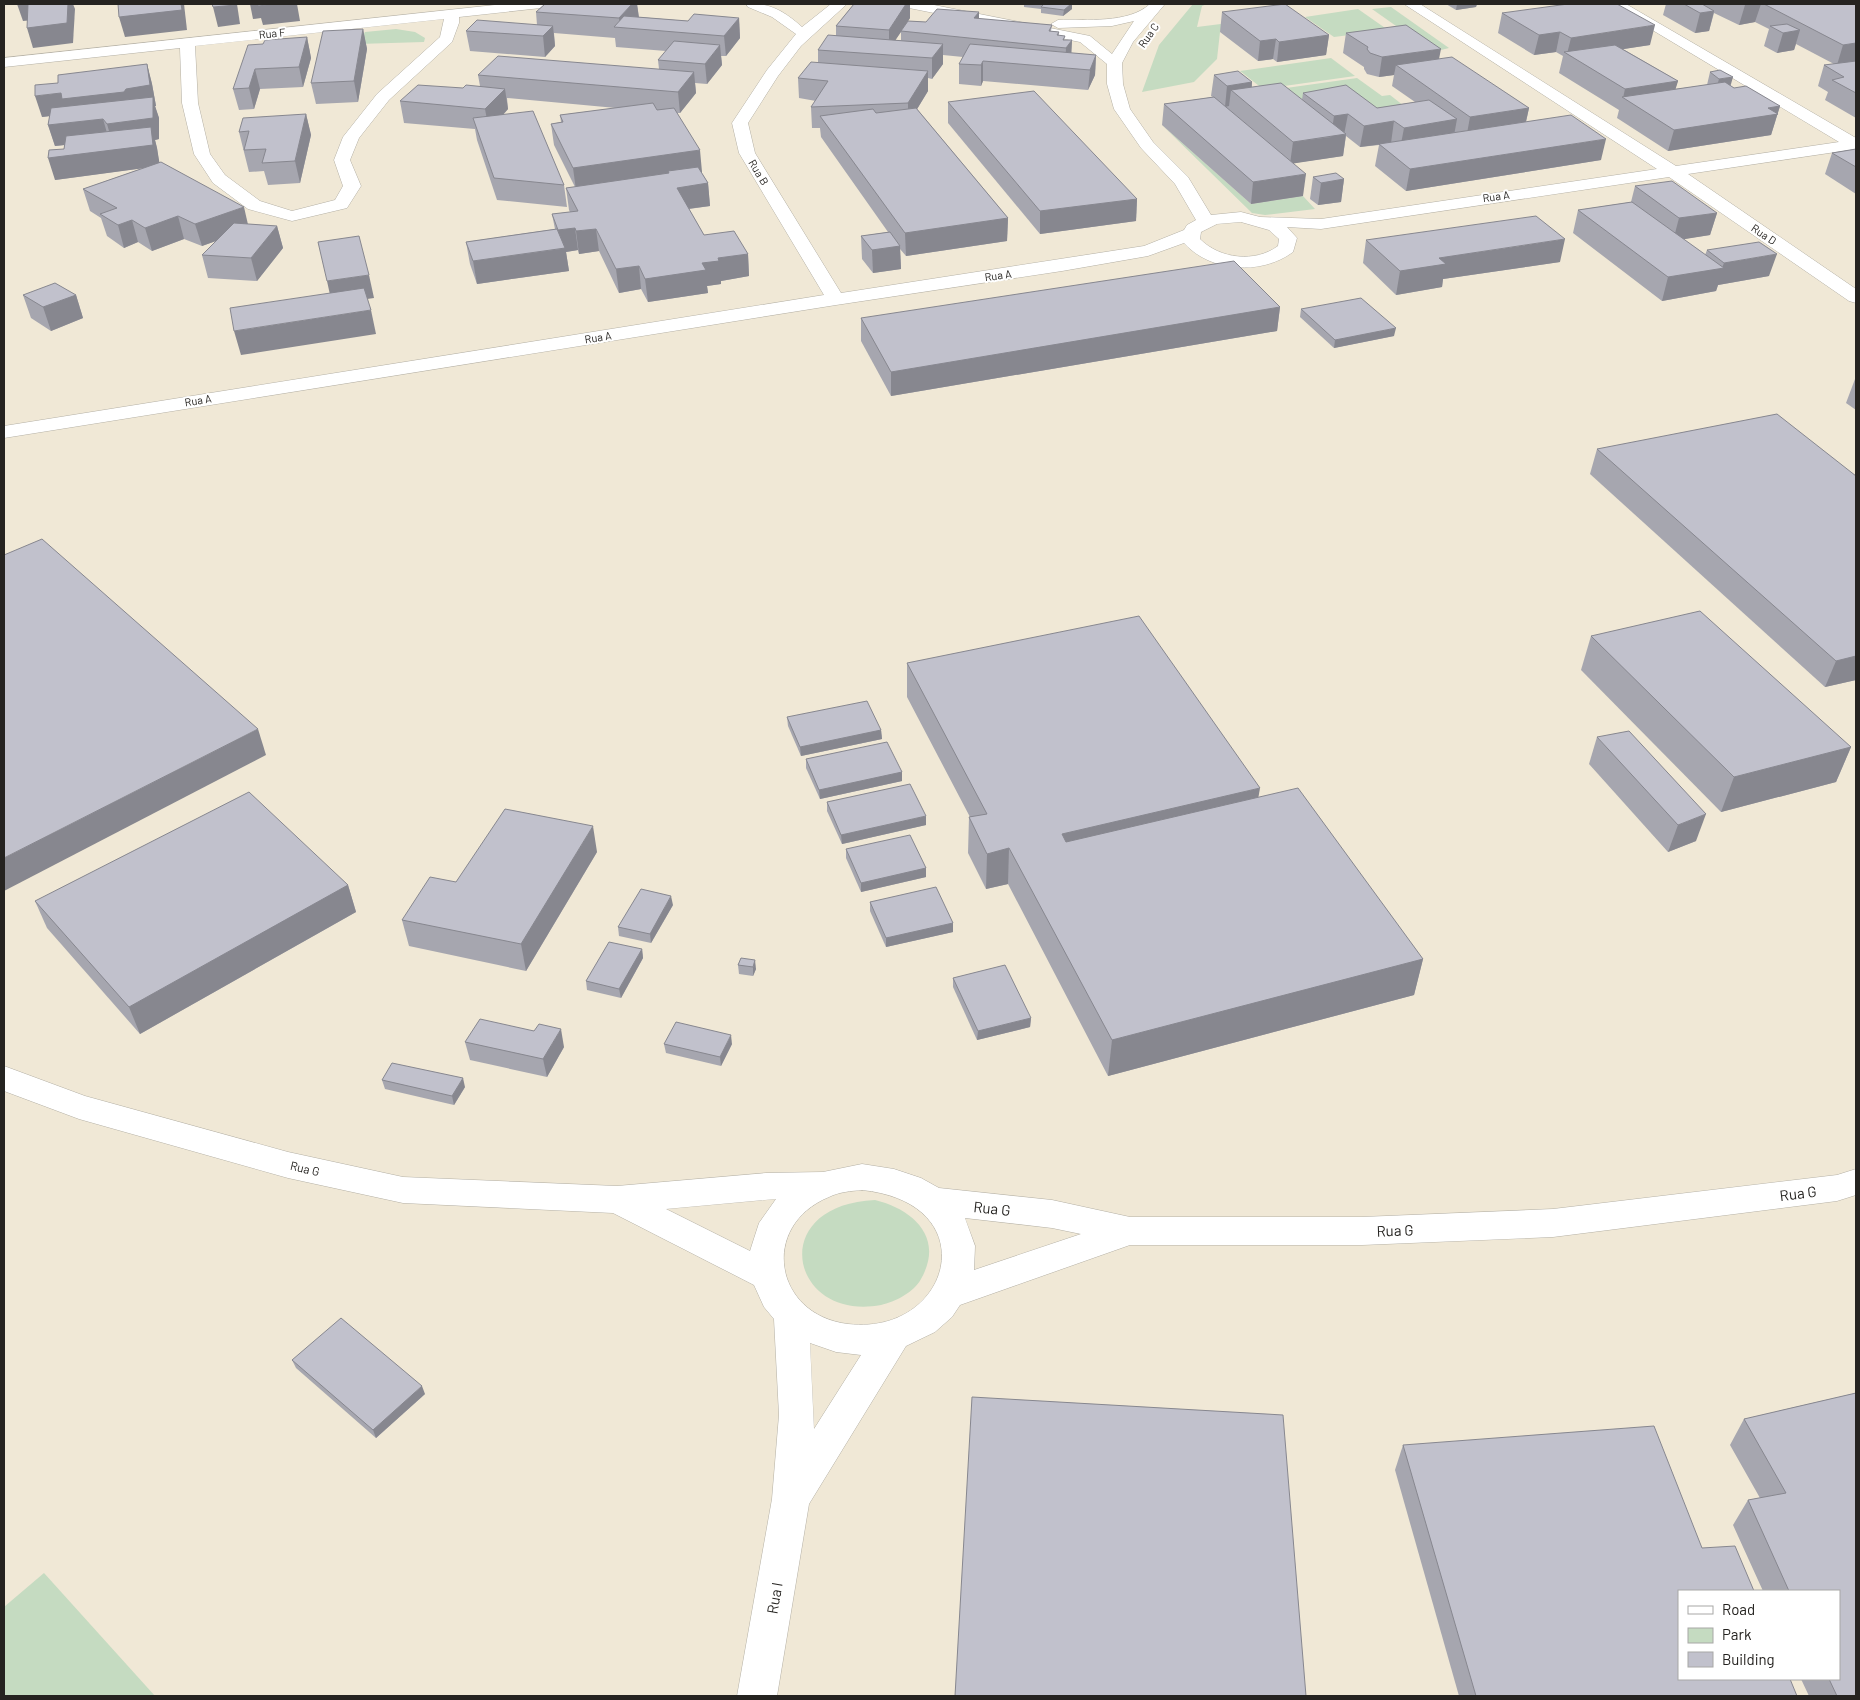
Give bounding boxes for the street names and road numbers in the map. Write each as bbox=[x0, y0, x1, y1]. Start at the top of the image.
street label: Rua C bbox=[1135, 20, 1161, 50]
street label: Rua F bbox=[258, 25, 286, 41]
street label: Rua B bbox=[746, 157, 772, 187]
street label: Rua A bbox=[1482, 188, 1511, 204]
street label: Rua D bbox=[1749, 221, 1779, 247]
street label: Rua A bbox=[984, 267, 1013, 283]
street label: Rua A bbox=[584, 328, 613, 346]
street label: Rua A bbox=[184, 391, 213, 409]
street label: Rua G bbox=[289, 1158, 321, 1178]
street label: Rua G bbox=[1778, 1182, 1818, 1204]
street label: Rua G bbox=[973, 1197, 1011, 1219]
street label: Rua G bbox=[1376, 1220, 1414, 1240]
street label: Rua I bbox=[762, 1581, 786, 1615]

